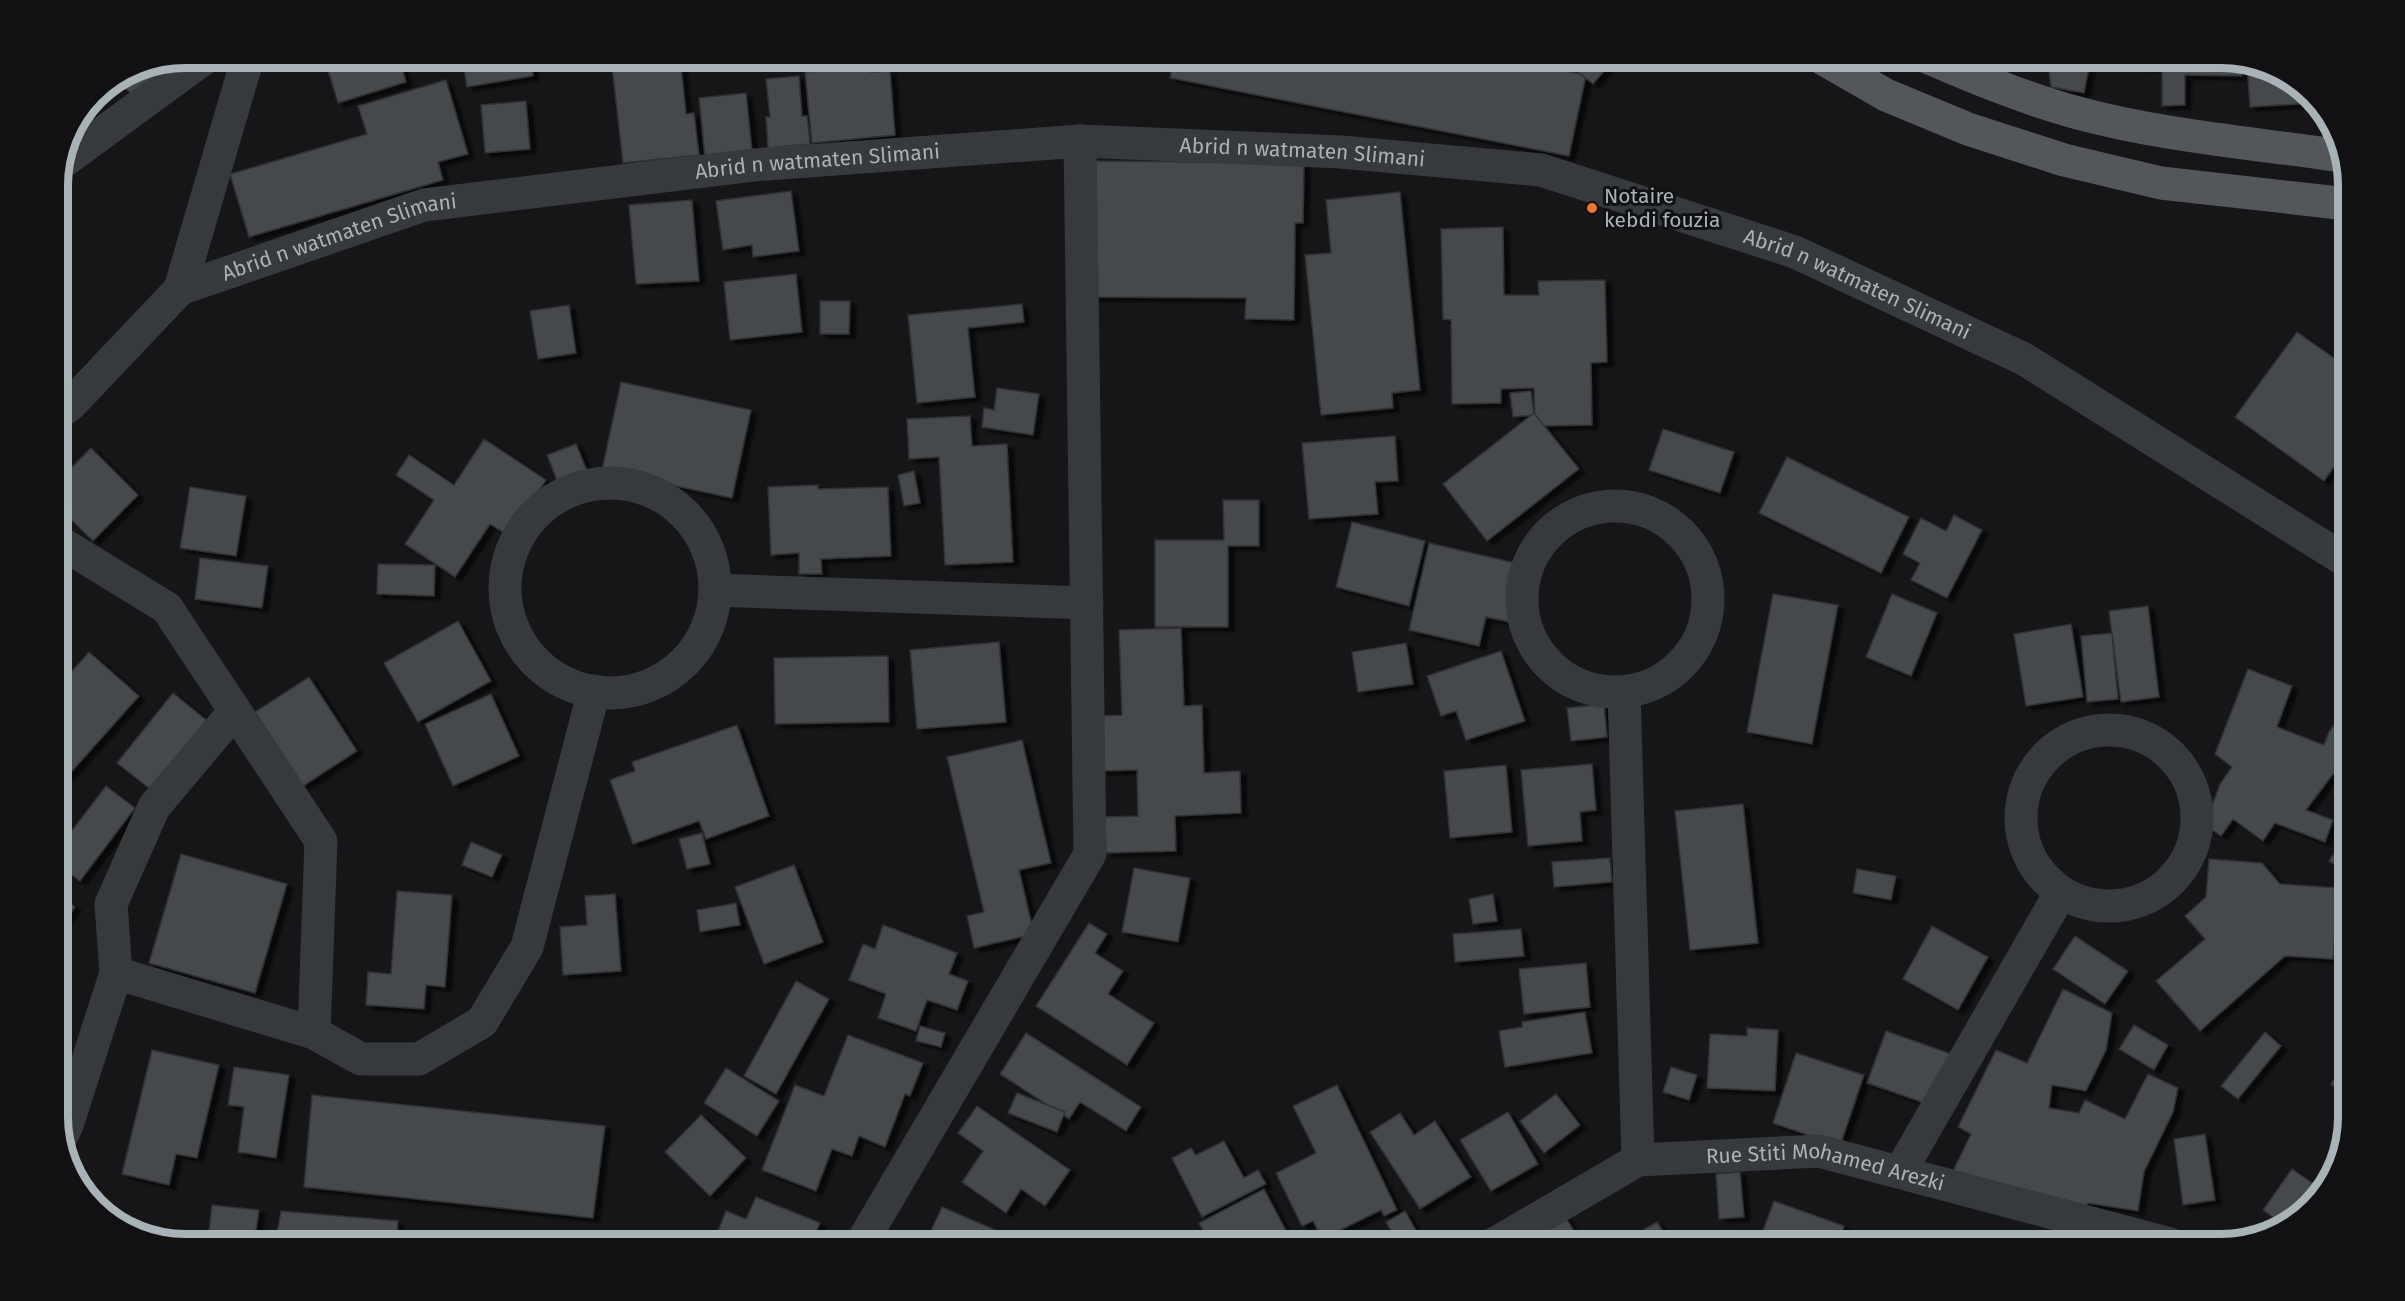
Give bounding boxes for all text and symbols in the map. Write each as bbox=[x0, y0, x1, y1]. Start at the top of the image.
street label: Abrid n watmaten Slimani bbox=[1179, 132, 1426, 173]
street label: Abrid n watmaten Slimani bbox=[694, 138, 941, 185]
place label: Notaire kebdi fouzia bbox=[1604, 183, 1720, 233]
street label: Abrid n watmaten Slimani bbox=[218, 188, 458, 287]
marker: Notaire kebdi fouzia bbox=[1585, 201, 1599, 215]
street label: Abrid n watmaten Slimani bbox=[1740, 223, 1975, 345]
street label: Rue Stiti Mohamed Arezki bbox=[1705, 1138, 1947, 1197]

